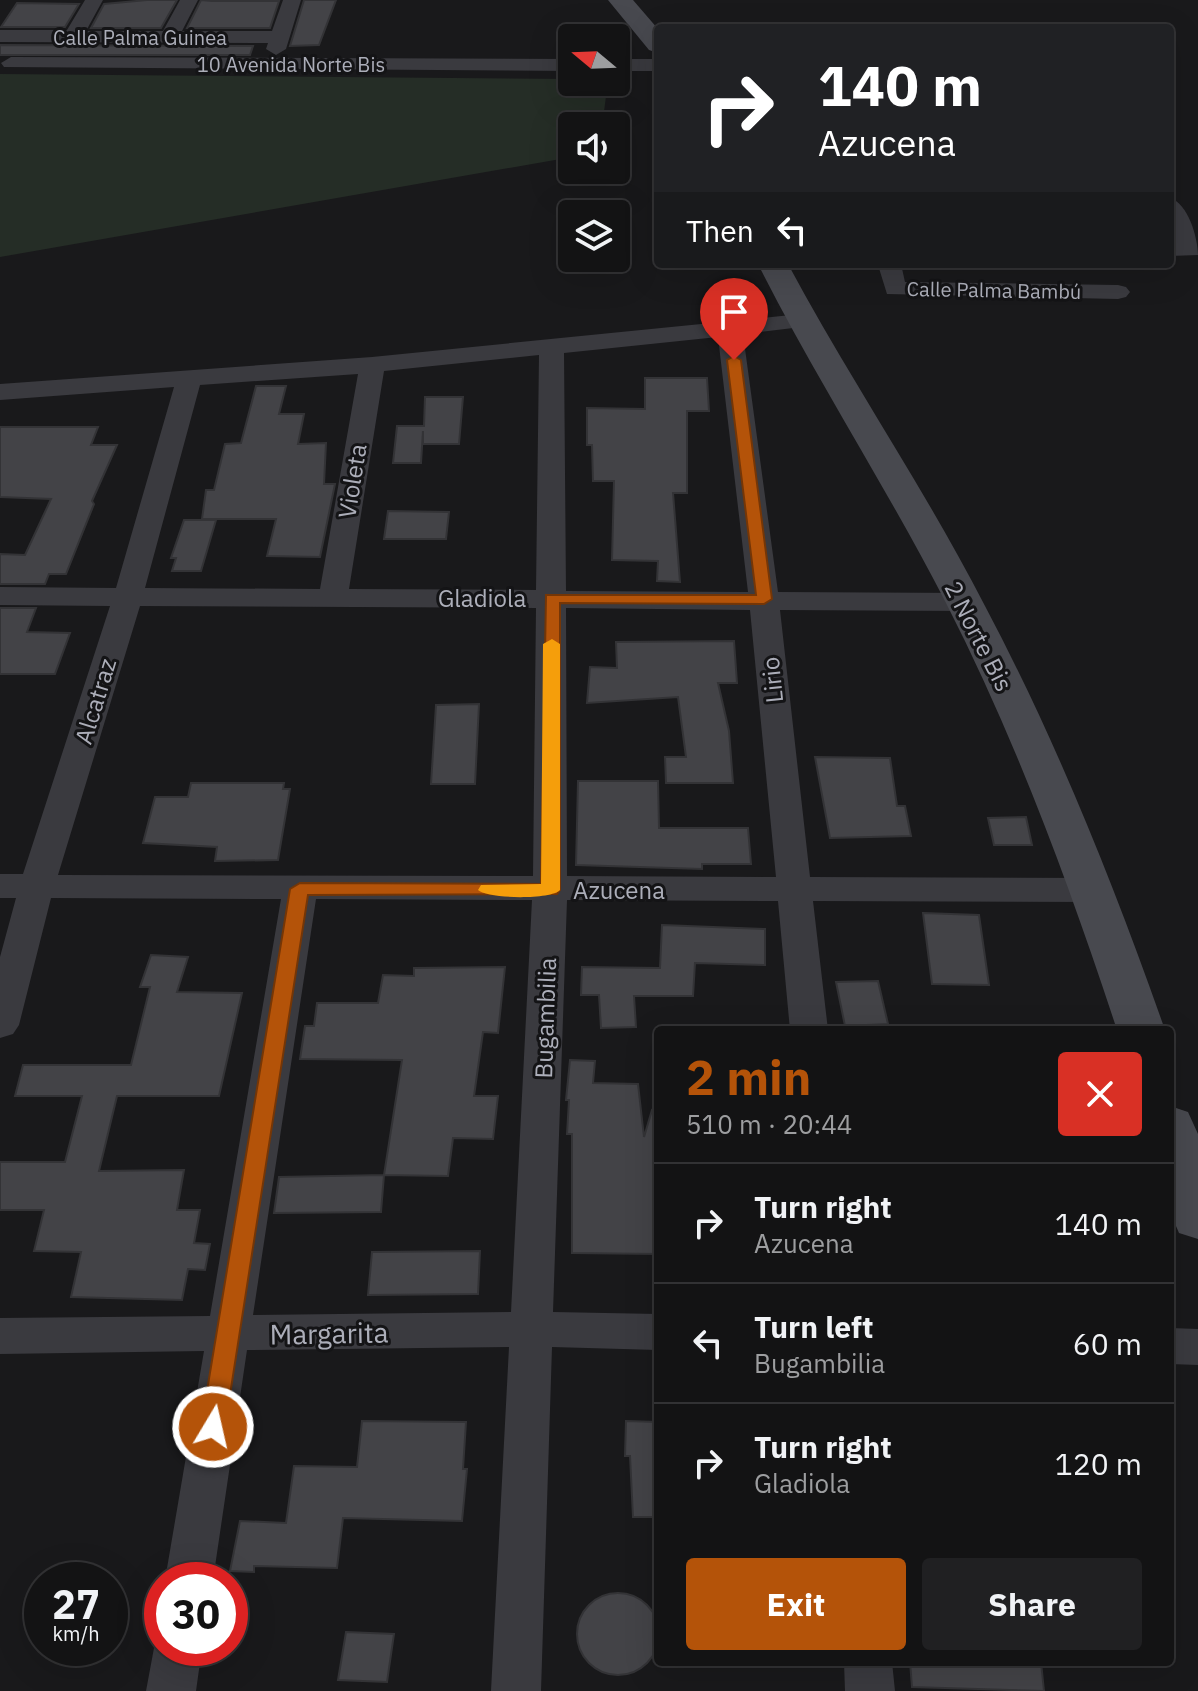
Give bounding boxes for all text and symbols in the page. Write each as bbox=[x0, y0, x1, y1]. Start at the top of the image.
street label: Calle Palma Guinea bbox=[53, 24, 227, 51]
north arrow bbox=[558, 24, 630, 96]
map controls bbox=[558, 24, 630, 272]
text: 140 m bbox=[818, 49, 982, 121]
street label: 10 Avenida Norte Bis bbox=[197, 51, 385, 78]
icon: right bbox=[686, 56, 790, 160]
button: sound bbox=[558, 112, 630, 184]
text: Azucena bbox=[818, 119, 956, 166]
button: layers bbox=[558, 200, 630, 272]
icon: left bbox=[770, 208, 814, 252]
text: Then bbox=[686, 211, 754, 250]
street label: Calle Palma Bambú bbox=[906, 275, 1082, 305]
pin bbox=[700, 278, 768, 360]
icon: arrive bbox=[712, 290, 756, 334]
street label: Violeta bbox=[330, 441, 374, 521]
street label: 2 Norte Bis bbox=[938, 575, 1020, 697]
street label: Gladiola bbox=[438, 582, 527, 614]
street label: Alcatraz bbox=[67, 654, 123, 748]
street label: Lirio bbox=[754, 655, 790, 705]
street label: Azucena bbox=[573, 874, 665, 906]
street label: Bugambilia bbox=[527, 957, 563, 1079]
text: 2 min bbox=[686, 1046, 811, 1108]
button: close bbox=[1058, 1052, 1142, 1136]
text: 510 m · 20:44 bbox=[686, 1107, 852, 1141]
text: Turn right bbox=[754, 1187, 892, 1226]
icon: right bbox=[686, 1201, 730, 1245]
text: 140 m bbox=[1055, 1204, 1142, 1243]
text: Azucena bbox=[754, 1226, 854, 1260]
text: Turn left bbox=[754, 1307, 873, 1346]
street label: Margarita bbox=[269, 1313, 389, 1353]
icon: left bbox=[686, 1321, 730, 1365]
text: 60 m bbox=[1073, 1324, 1142, 1363]
text: Bugambilia bbox=[754, 1346, 885, 1380]
position arrow bbox=[171, 1385, 255, 1469]
text: Turn right bbox=[754, 1427, 892, 1466]
icon: right bbox=[686, 1441, 730, 1485]
text: 120 m bbox=[1055, 1444, 1142, 1483]
text: Gladiola bbox=[754, 1466, 850, 1500]
button: Exit bbox=[686, 1558, 906, 1650]
button: Share bbox=[922, 1558, 1142, 1650]
speed limit sign: 30 bbox=[144, 1562, 248, 1666]
text: 27 bbox=[52, 1578, 100, 1630]
text: km/h bbox=[52, 1620, 100, 1647]

